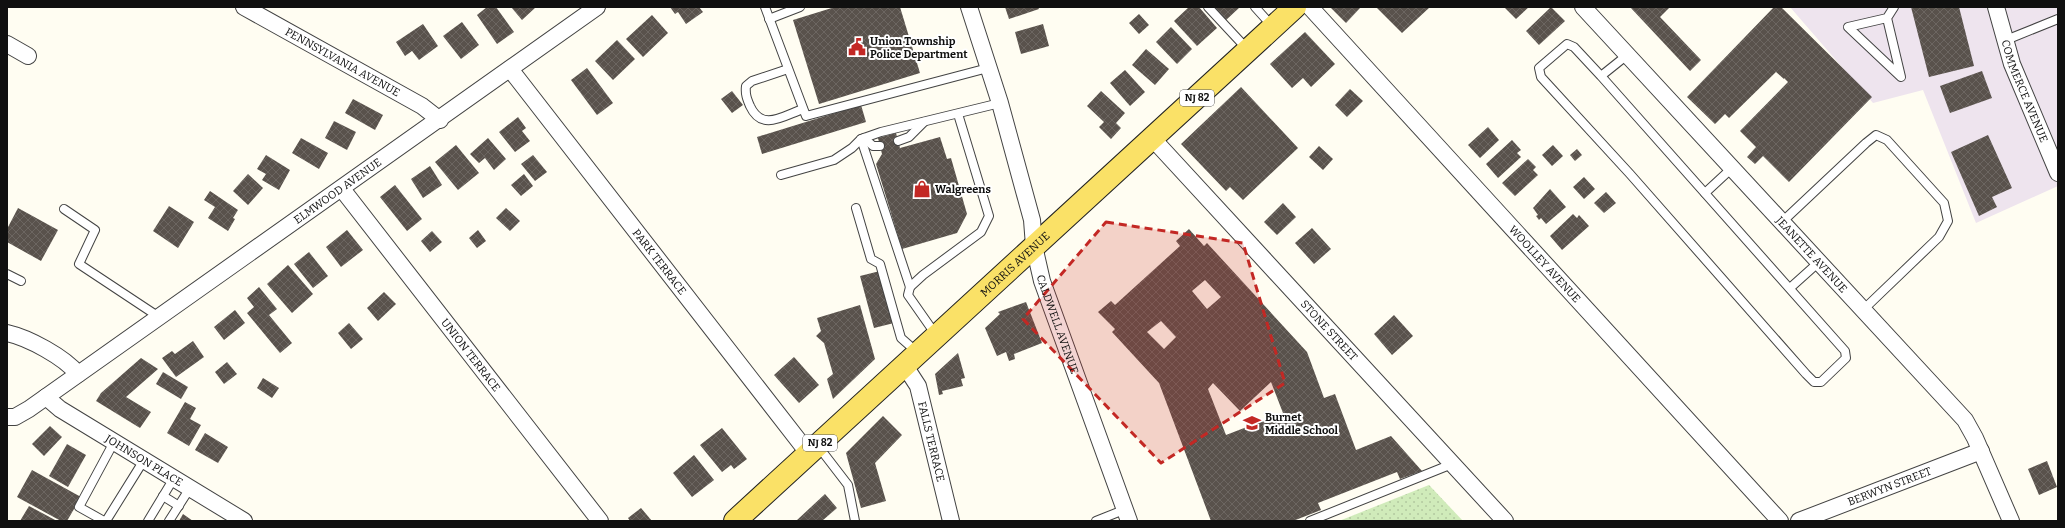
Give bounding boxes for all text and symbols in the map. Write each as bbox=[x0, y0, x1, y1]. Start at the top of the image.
street label: PENNSYLVANIA AVENUE bbox=[283, 25, 403, 99]
place label: Union Township Police Department bbox=[870, 35, 968, 61]
public building icon: Union Township Police Department bbox=[847, 37, 867, 57]
street label: COMMERCE AVENUE bbox=[1999, 38, 2051, 145]
road number: NJ 82 bbox=[1180, 90, 1214, 106]
street label: ELMWOOD AVENUE bbox=[291, 155, 384, 226]
shop icon: Walgreens bbox=[912, 179, 932, 199]
place label: Walgreens bbox=[935, 183, 991, 196]
street label: JEANETTE AVENUE bbox=[1773, 213, 1850, 295]
street label: WOOLLEY AVENUE bbox=[1506, 223, 1583, 305]
street label: PARK TERRACE bbox=[630, 226, 689, 297]
street label: MORRIS AVENUE bbox=[978, 229, 1052, 299]
street label: CALDWELL AVENUE bbox=[1034, 273, 1082, 376]
street label: STONE STREET bbox=[1298, 297, 1361, 364]
street label: UNION TERRACE bbox=[439, 316, 503, 394]
street label: FALLS TERRACE bbox=[915, 400, 948, 483]
place label: Burnet Middle School bbox=[1265, 411, 1339, 437]
school or university icon: Burnet Middle School bbox=[1242, 413, 1262, 433]
street label: JOHNSON PLACE bbox=[102, 431, 186, 489]
road number: NJ 82 bbox=[803, 435, 837, 451]
street label: BERWYN STREET bbox=[1846, 464, 1934, 508]

